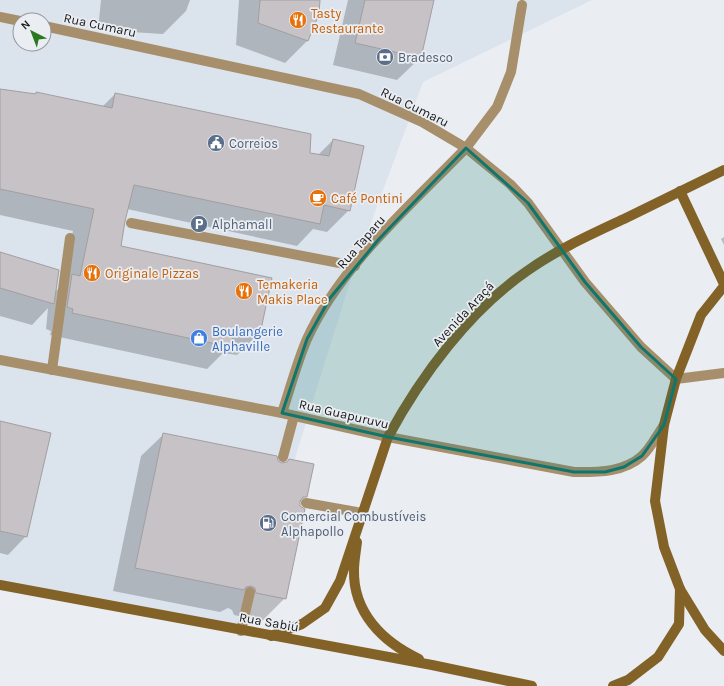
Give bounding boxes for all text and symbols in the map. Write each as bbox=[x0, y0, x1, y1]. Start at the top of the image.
place label: Tasty Restaurante bbox=[311, 6, 384, 36]
street label: Rua Cumaru bbox=[62, 10, 138, 40]
restaurant icon: Tasty Restaurante bbox=[288, 10, 308, 30]
north arrow bbox=[12, 12, 52, 52]
text: N bbox=[18, 17, 33, 32]
bank icon: Bradesco bbox=[375, 47, 395, 67]
place label: Bradesco bbox=[398, 50, 453, 65]
street label: Rua Cumaru bbox=[379, 84, 451, 130]
public building icon: Correios bbox=[206, 133, 226, 153]
place label: Correios bbox=[229, 136, 278, 151]
cafe icon: Café Pontini bbox=[308, 188, 328, 208]
place label: Café Pontini bbox=[331, 191, 403, 206]
street label: Rua Taparu bbox=[334, 212, 388, 272]
parking icon: Alphamall bbox=[189, 214, 209, 234]
place label: Alphamall bbox=[212, 217, 272, 232]
restaurant icon: Originale Pizzas bbox=[82, 263, 102, 283]
place label: Originale Pizzas bbox=[105, 266, 199, 281]
place label: Temakeria Makis Place bbox=[257, 277, 328, 307]
street label: Avenida Araçá bbox=[429, 278, 497, 350]
restaurant icon: Temakeria Makis Place bbox=[234, 281, 254, 301]
place label: Boulangerie Alphaville bbox=[212, 324, 283, 354]
shop icon: Boulangerie Alphaville bbox=[189, 328, 209, 348]
street label: Rua Guapuruvu bbox=[298, 396, 390, 432]
place label: Comercial Combustíveis Alphapollo bbox=[281, 509, 427, 539]
fuel station icon: Comercial Combustíveis Alphapollo bbox=[258, 513, 278, 533]
street label: Rua Sabiú bbox=[238, 609, 300, 635]

